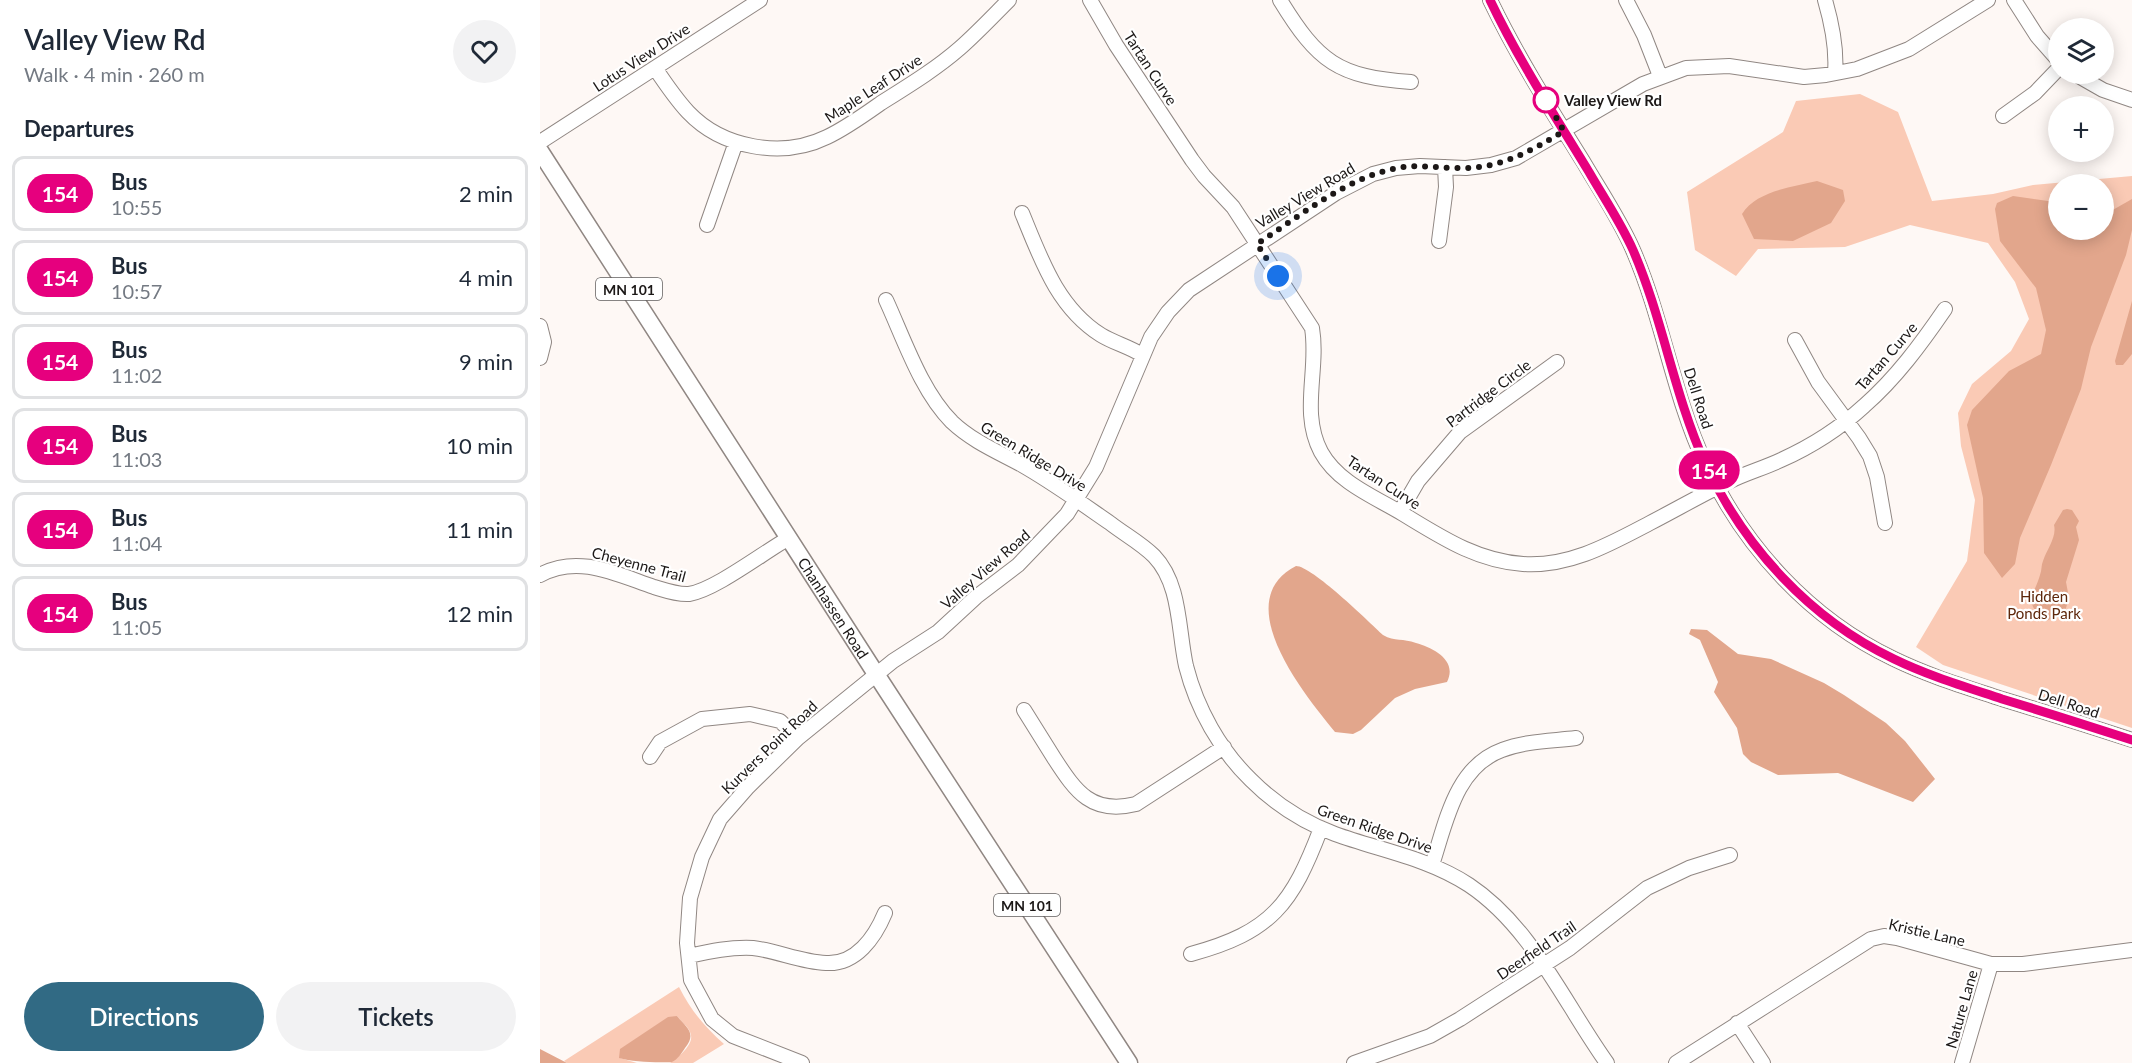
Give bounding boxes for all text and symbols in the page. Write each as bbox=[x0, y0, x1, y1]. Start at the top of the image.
map controls bbox=[2048, 18, 2114, 240]
button: layers bbox=[2048, 18, 2114, 84]
street label: Lotus View Drive bbox=[589, 19, 693, 95]
button: heart bbox=[453, 20, 516, 83]
text: Valley View Rd bbox=[24, 22, 205, 56]
street label: Tartan Curve bbox=[1121, 28, 1182, 108]
street label: Maple Leaf Drive bbox=[821, 50, 925, 126]
text: Walk · 4 min · 260 m bbox=[24, 62, 205, 86]
marker: Valley View Rd bbox=[1533, 87, 1559, 113]
place label: Valley View Rd bbox=[1563, 91, 1662, 109]
button: + bbox=[2048, 96, 2114, 162]
text: Departures bbox=[24, 115, 134, 142]
street label: Valley View Road bbox=[1252, 158, 1358, 232]
text: Bus bbox=[111, 168, 147, 195]
button: − bbox=[2048, 174, 2114, 240]
text: 2 min bbox=[459, 180, 513, 207]
text: 154 bbox=[42, 181, 78, 206]
text: 10:55 bbox=[111, 195, 162, 219]
text: Bus bbox=[111, 252, 147, 279]
your location bbox=[1263, 261, 1293, 291]
text: 4 min bbox=[459, 264, 513, 291]
text: 154 bbox=[42, 265, 78, 290]
road number: MN 101 bbox=[596, 278, 662, 300]
text: 10:57 bbox=[111, 279, 162, 303]
street label: Tartan Curve bbox=[1852, 318, 1920, 394]
text: Bus bbox=[111, 336, 147, 363]
text: 9 min bbox=[459, 348, 513, 375]
text: 154 bbox=[42, 349, 78, 374]
street label: Partridge Circle bbox=[1442, 355, 1534, 431]
text: 11:02 bbox=[111, 363, 162, 387]
street label: Dell Road bbox=[1681, 365, 1717, 431]
street label: Green Ridge Drive bbox=[978, 417, 1090, 495]
text: Bus bbox=[111, 420, 147, 447]
text: 10 min bbox=[446, 432, 513, 459]
text: 154 bbox=[42, 433, 78, 458]
text: 11:03 bbox=[111, 447, 162, 471]
line badge: 154 bbox=[1674, 450, 1744, 490]
street label: Tartan Curve bbox=[1344, 452, 1424, 513]
text: 154 bbox=[1691, 458, 1727, 483]
text: Bus bbox=[111, 504, 147, 531]
text: 11 min bbox=[446, 516, 513, 543]
text: 154 bbox=[42, 517, 78, 542]
street label: Valley View Road bbox=[937, 525, 1033, 613]
text: 11:04 bbox=[111, 531, 162, 555]
street label: Cheyenne Trail bbox=[590, 543, 688, 585]
street label: Chanhassen Road bbox=[794, 554, 873, 662]
park label: Hidden Ponds Park bbox=[2007, 587, 2081, 622]
text: Bus bbox=[111, 588, 147, 615]
text: 12 min bbox=[446, 600, 513, 627]
text: 154 bbox=[42, 601, 78, 626]
text: 11:05 bbox=[111, 615, 162, 639]
street label: Dell Road bbox=[2036, 685, 2102, 721]
street label: Kurvers Point Road bbox=[717, 697, 821, 797]
street label: Green Ridge Drive bbox=[1315, 800, 1435, 856]
road number: MN 101 bbox=[994, 894, 1060, 916]
street label: Kristie Lane bbox=[1887, 914, 1967, 950]
street label: Deerfield Trail bbox=[1493, 917, 1579, 983]
street label: Nature Lane bbox=[1941, 968, 1981, 1050]
button: Directions bbox=[24, 982, 264, 1051]
button: Tickets bbox=[276, 982, 516, 1051]

